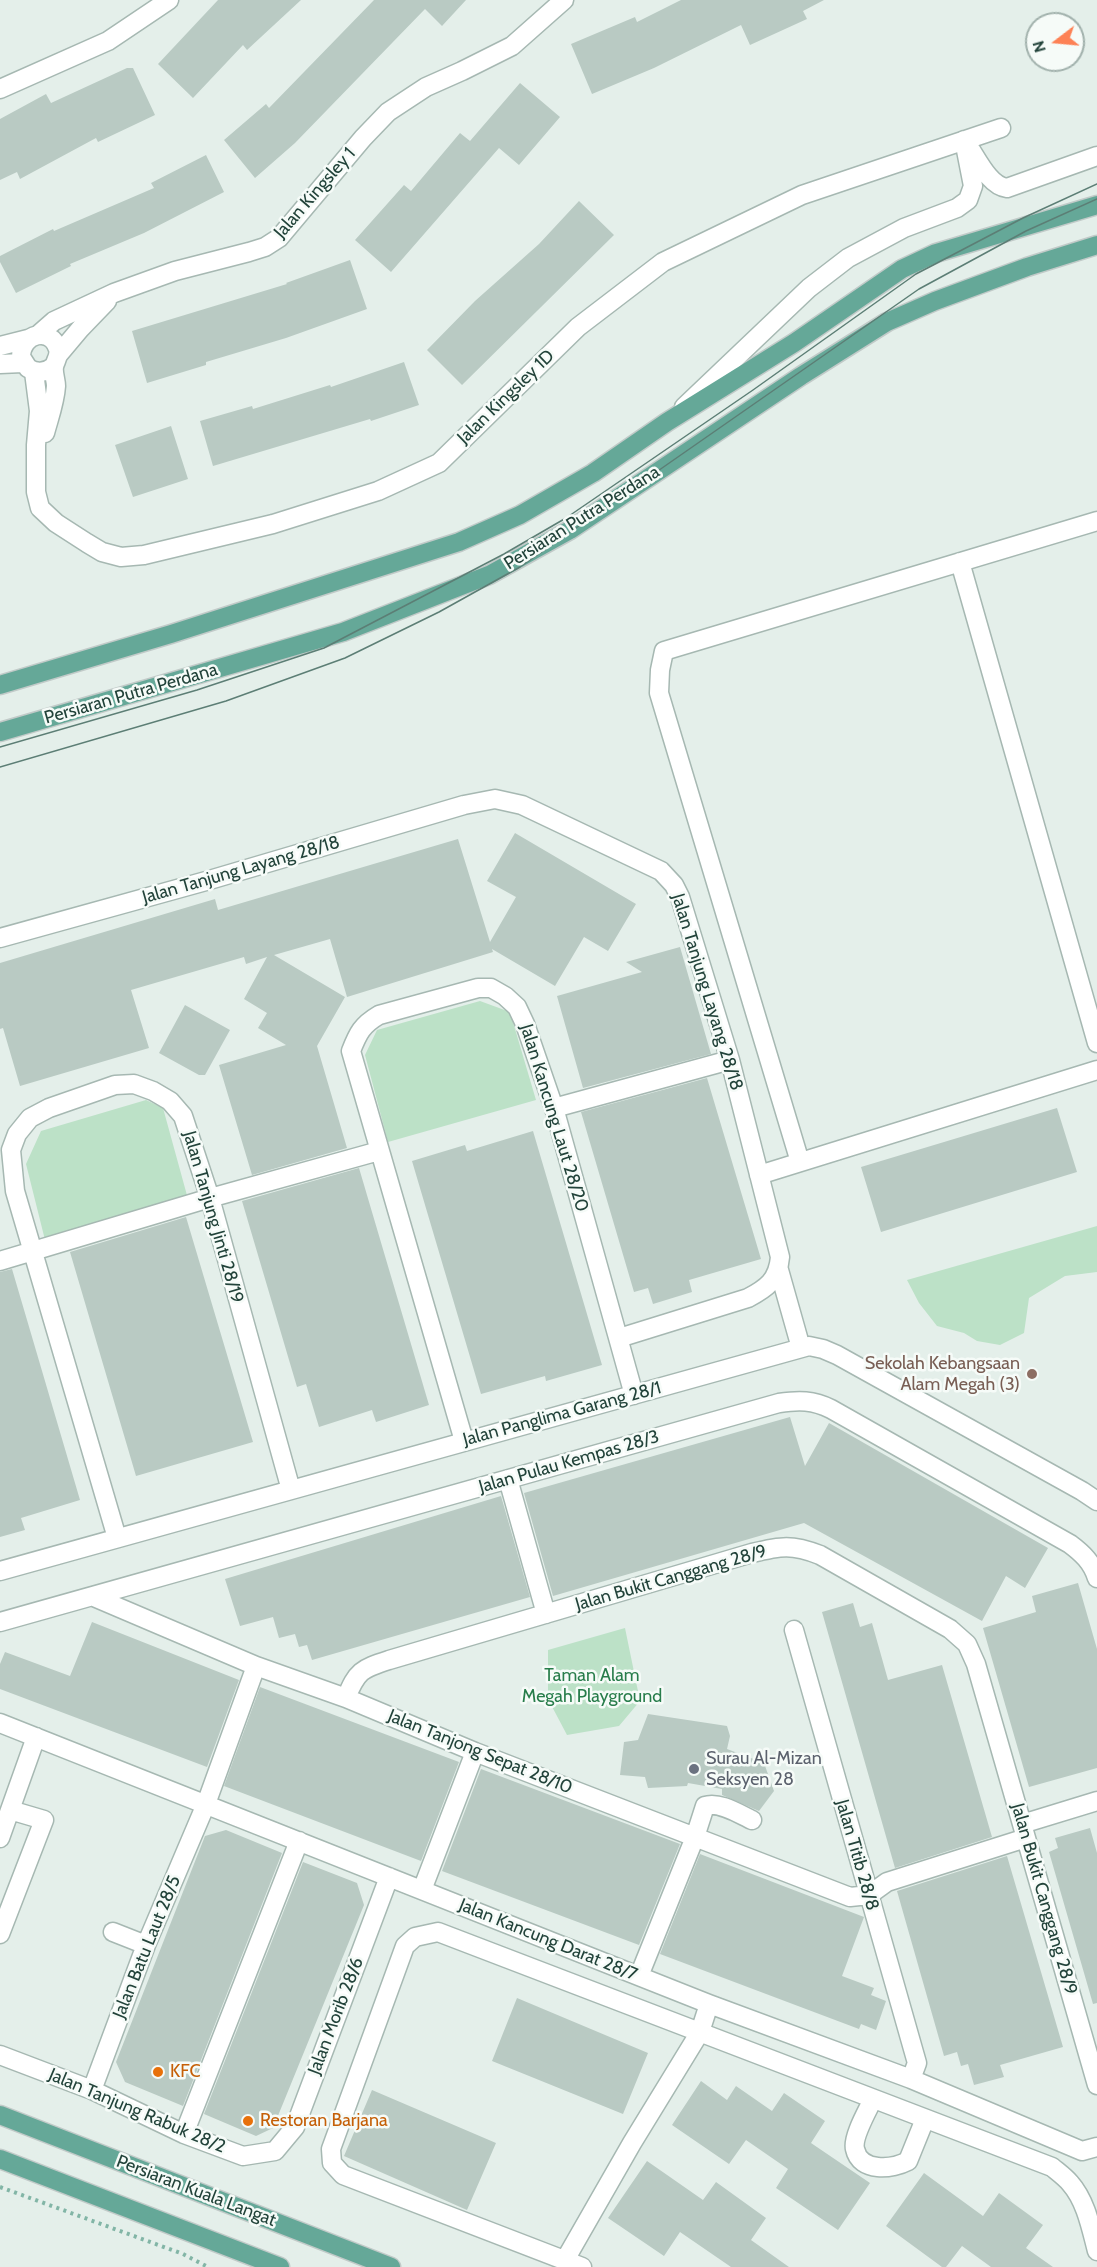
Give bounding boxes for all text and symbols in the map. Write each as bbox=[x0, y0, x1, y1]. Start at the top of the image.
north arrow bbox=[1025, 12, 1085, 72]
text: N bbox=[1028, 38, 1050, 55]
street label: Jalan Kingsley 1 bbox=[270, 143, 360, 243]
street label: Jalan Kingsley 1D bbox=[453, 345, 559, 449]
street label: Persiaran Putra Perdana bbox=[500, 461, 664, 575]
street label: Persiaran Putra Perdana bbox=[42, 659, 220, 729]
street label: Jalan Tanjung Layang 28/18 bbox=[140, 831, 342, 909]
street label: Jalan Tanjung Layang 28/18 bbox=[667, 891, 747, 1093]
street label: Jalan Kancung Laut 28/20 bbox=[515, 1022, 593, 1214]
street label: Jalan Tanjung Jinti 28/19 bbox=[178, 1129, 248, 1305]
place label: Sekolah Kebangsaan Alam Megah (3) bbox=[865, 1353, 1020, 1396]
marker: Sekolah Kebangsaan Alam Megah (3) bbox=[1025, 1367, 1039, 1381]
street label: Jalan Panglima Garang 28/1 bbox=[461, 1377, 663, 1451]
street label: Jalan Pulau Kempas 28/3 bbox=[476, 1426, 662, 1498]
street label: Jalan Bukit Canggang 28/9 bbox=[573, 1540, 769, 1616]
park label: Taman Alam Megah Playground bbox=[522, 1665, 662, 1708]
street label: Jalan Tanjong Sepat 28/10 bbox=[385, 1705, 575, 1799]
place label: Surau Al-Mizan Seksyen 28 bbox=[706, 1748, 822, 1790]
marker: Surau Al-Mizan Seksyen 28 bbox=[687, 1762, 701, 1776]
street label: Jalan Titib 28/8 bbox=[831, 1797, 883, 1913]
street label: Jalan Bukit Canggang 28/9 bbox=[1006, 1801, 1082, 1997]
street label: Jalan Batu Laut 28/5 bbox=[109, 1873, 185, 2021]
street label: Jalan Kancung Darat 28/7 bbox=[456, 1894, 640, 1986]
street label: Jalan Morib 28/6 bbox=[304, 1954, 368, 2078]
place label: KFC bbox=[170, 2061, 201, 2083]
street label: Jalan Tanjung Rabuk 28/2 bbox=[45, 2064, 229, 2158]
marker: KFC bbox=[151, 2065, 165, 2079]
place label: Restoran Barjana bbox=[260, 2110, 388, 2132]
marker: Restoran Barjana bbox=[241, 2114, 255, 2128]
street label: Persiaran Kuala Langat bbox=[113, 2151, 279, 2231]

